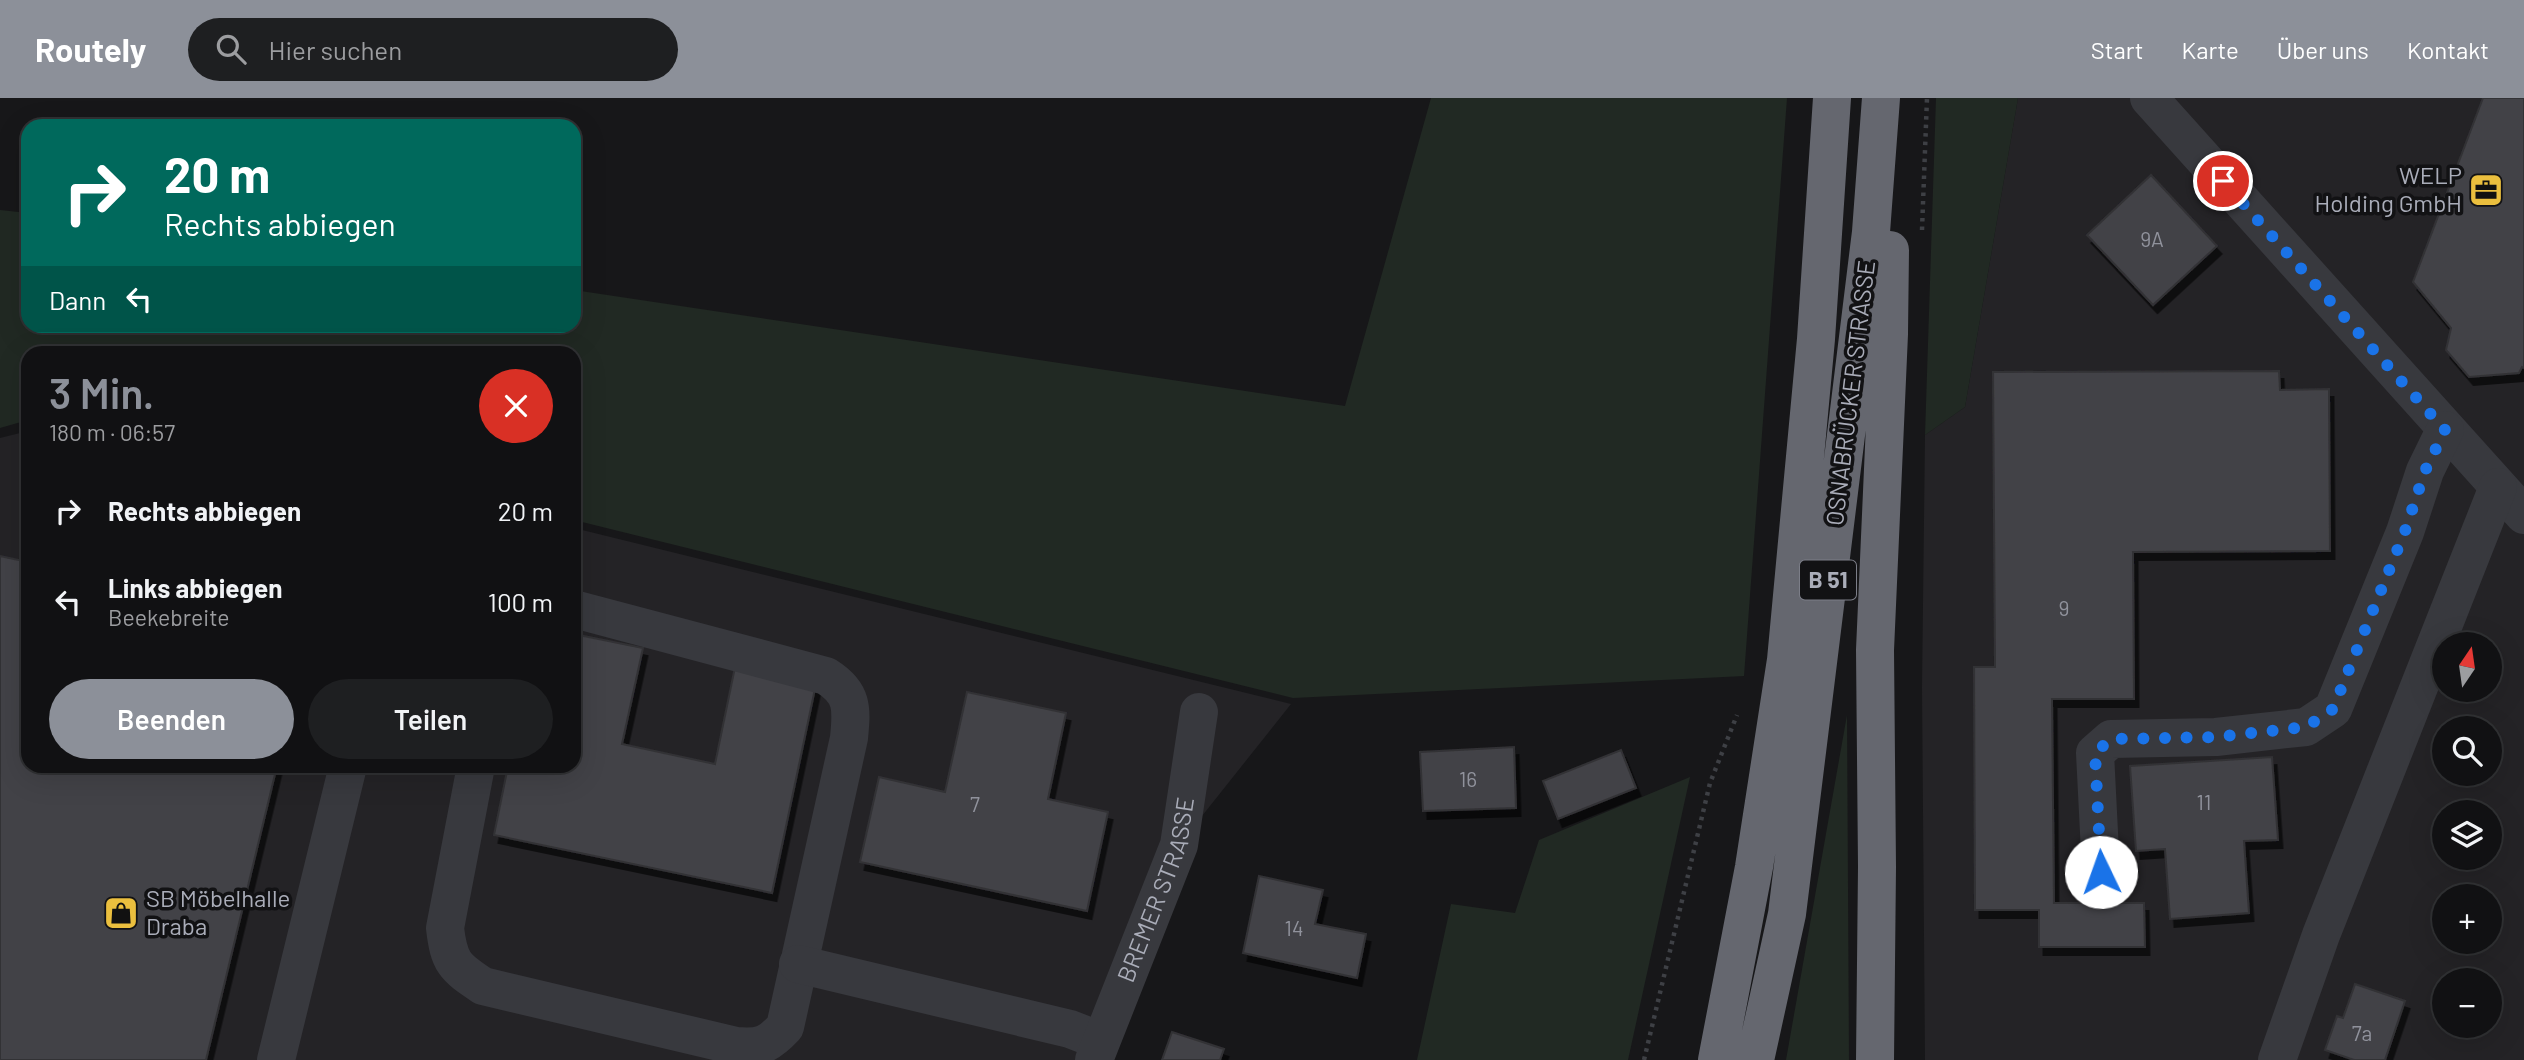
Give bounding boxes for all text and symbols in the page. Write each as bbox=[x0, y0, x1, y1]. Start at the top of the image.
search box bbox=[188, 18, 678, 81]
text: Routely bbox=[35, 29, 146, 69]
icon: search bbox=[212, 30, 250, 68]
text: Hier suchen bbox=[268, 34, 402, 65]
text: Start bbox=[2091, 35, 2144, 64]
text: Karte bbox=[2182, 35, 2239, 64]
text: Über uns bbox=[2277, 35, 2369, 64]
text: Kontakt bbox=[2407, 35, 2489, 64]
text: 20 m bbox=[164, 144, 270, 203]
icon: right bbox=[49, 147, 140, 238]
pin bbox=[2193, 151, 2253, 211]
place label: WELP Holding GmbH bbox=[2315, 160, 2462, 217]
icon: arrive bbox=[2204, 162, 2242, 200]
office icon: WELP Holding GmbH bbox=[2467, 171, 2505, 209]
text: Rechts abbiegen bbox=[164, 204, 396, 242]
house number: 9A bbox=[2140, 226, 2164, 251]
street label: OSNABRÜCKER STRASSE bbox=[1819, 259, 1880, 527]
icon: left bbox=[120, 280, 158, 318]
text: Dann bbox=[49, 284, 106, 315]
text: 3 Min. bbox=[49, 367, 154, 417]
button: close bbox=[479, 369, 553, 443]
text: 180 m · 06:57 bbox=[49, 418, 175, 446]
icon: right bbox=[49, 492, 87, 530]
text: Rechts abbiegen bbox=[108, 495, 301, 526]
text: 20 m bbox=[498, 495, 553, 526]
road number: B 51 bbox=[1800, 560, 1856, 600]
text: Links abbiegen bbox=[108, 572, 282, 603]
icon: left bbox=[49, 583, 87, 621]
text: 100 m bbox=[488, 586, 553, 617]
house number: 9 bbox=[2059, 595, 2069, 620]
text: Beekebreite bbox=[108, 603, 230, 631]
north arrow bbox=[2432, 632, 2502, 702]
map controls bbox=[2432, 632, 2502, 1038]
button: Beenden bbox=[49, 679, 294, 759]
button: Teilen bbox=[308, 679, 553, 759]
button: search bbox=[2432, 716, 2502, 786]
house number: 16 bbox=[1459, 766, 1477, 791]
house number: 11 bbox=[2197, 789, 2211, 814]
house number: 7 bbox=[970, 791, 980, 816]
street label: BREMER STRASSE bbox=[1110, 795, 1199, 986]
button: layers bbox=[2432, 800, 2502, 870]
position arrow bbox=[2064, 835, 2138, 909]
place label: SB Möbelhalle Draba bbox=[146, 883, 290, 940]
button: + bbox=[2432, 884, 2502, 954]
shop icon: SB Möbelhalle Draba bbox=[102, 894, 140, 932]
house number: 14 bbox=[1285, 915, 1303, 940]
button: − bbox=[2432, 968, 2502, 1038]
house number: 7a bbox=[2352, 1020, 2372, 1045]

